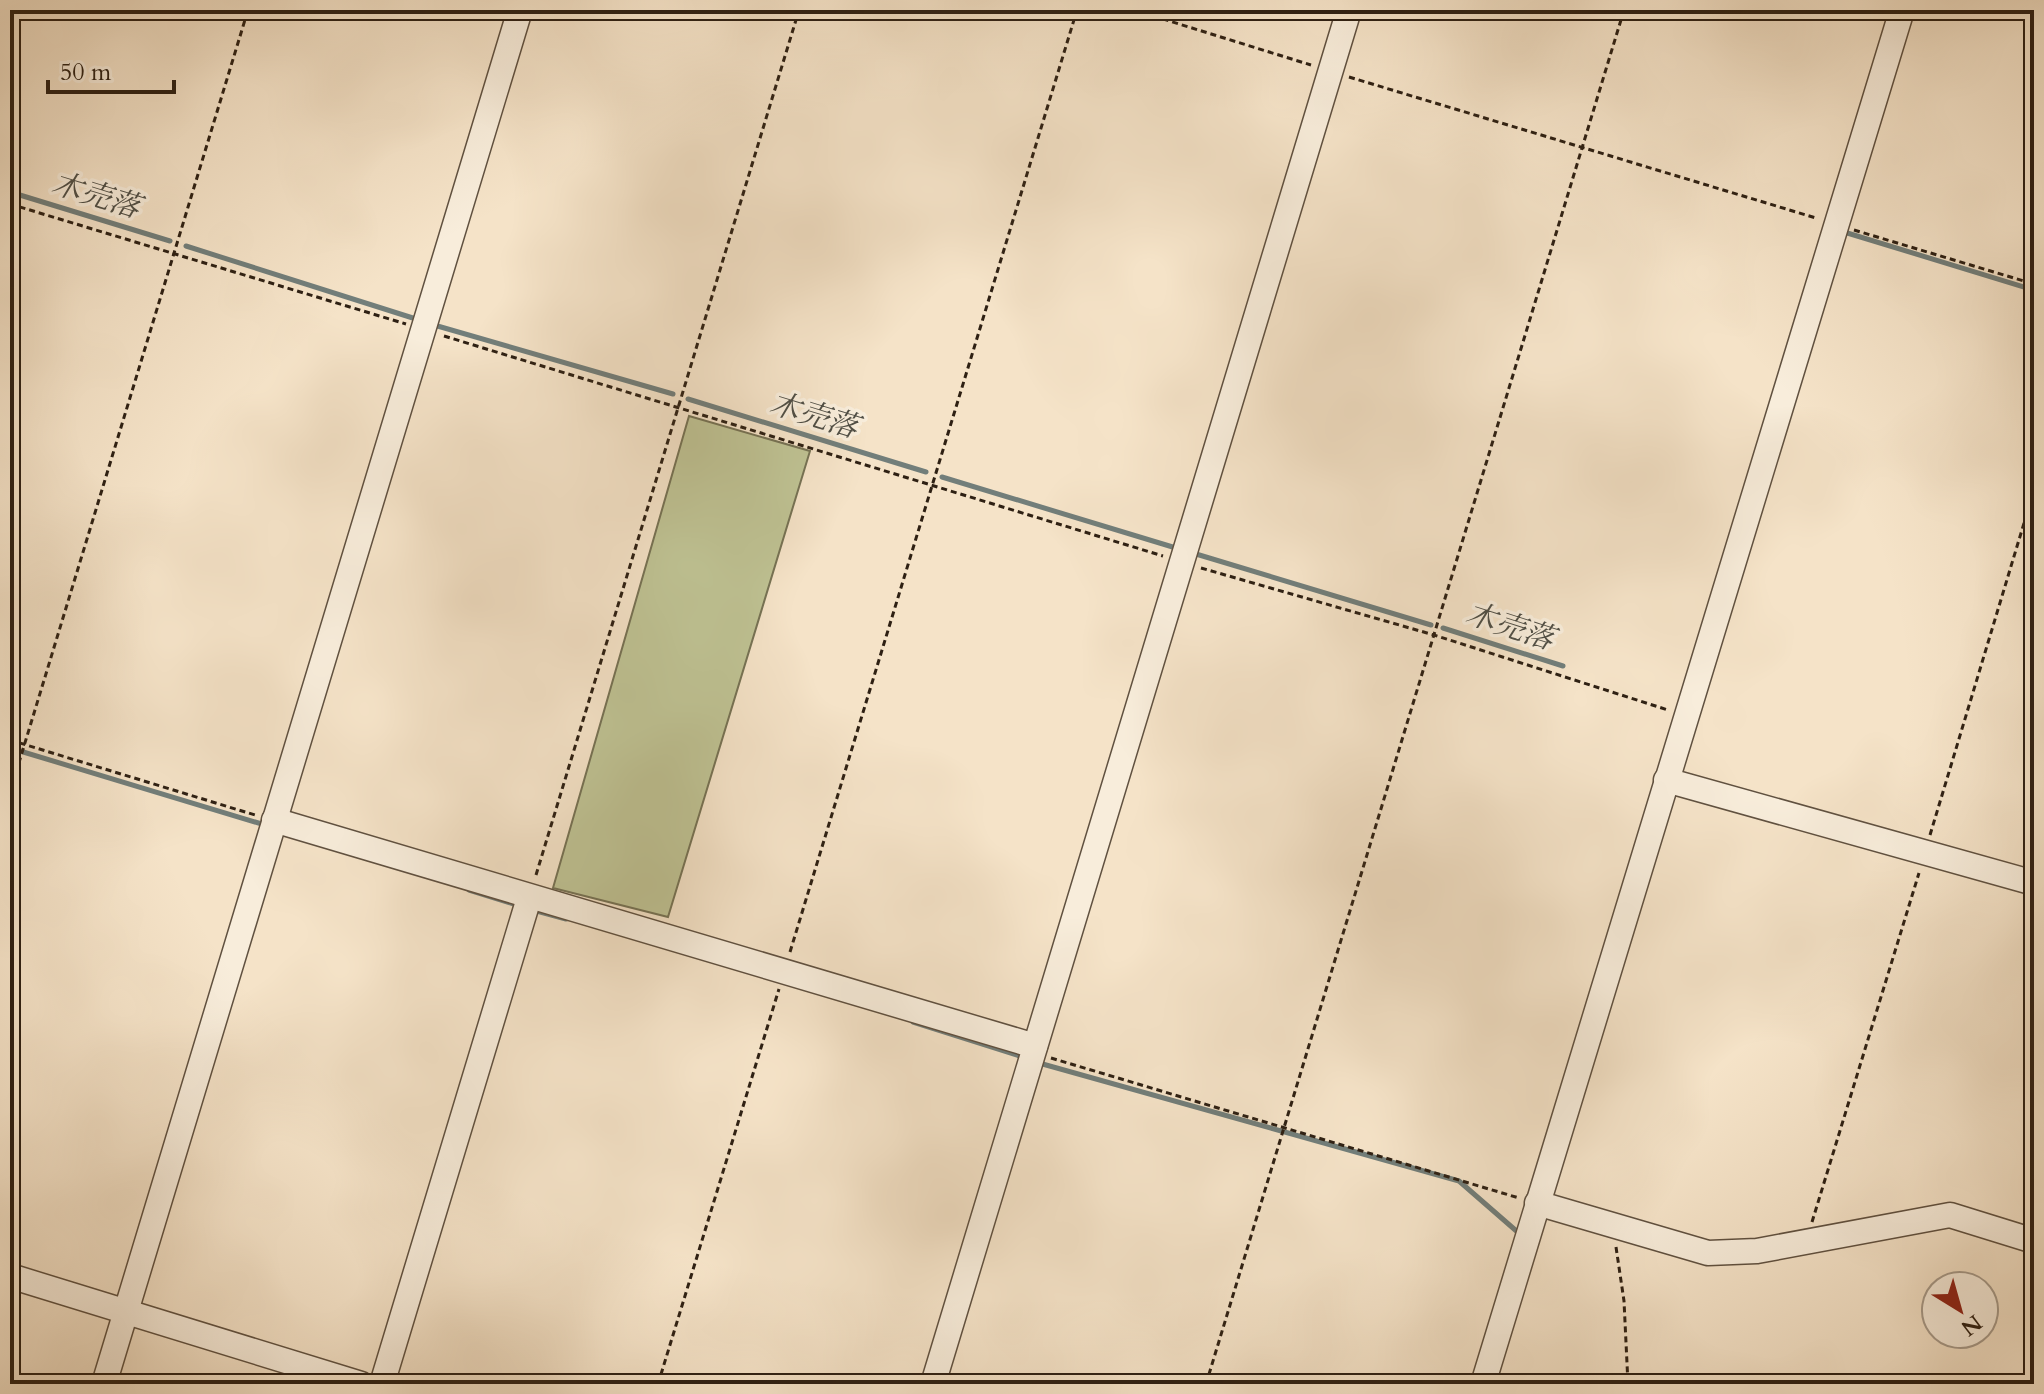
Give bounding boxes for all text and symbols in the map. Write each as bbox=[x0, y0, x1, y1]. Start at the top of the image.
scale bar bbox=[48, 44, 174, 94]
text: 50 m bbox=[60, 56, 112, 89]
water label: 木売落 bbox=[47, 163, 150, 230]
water label: 木売落 bbox=[765, 383, 868, 450]
water label: 木売落 bbox=[1461, 593, 1564, 661]
north arrow bbox=[1920, 1270, 2000, 1350]
text: N bbox=[1955, 1307, 1988, 1343]

